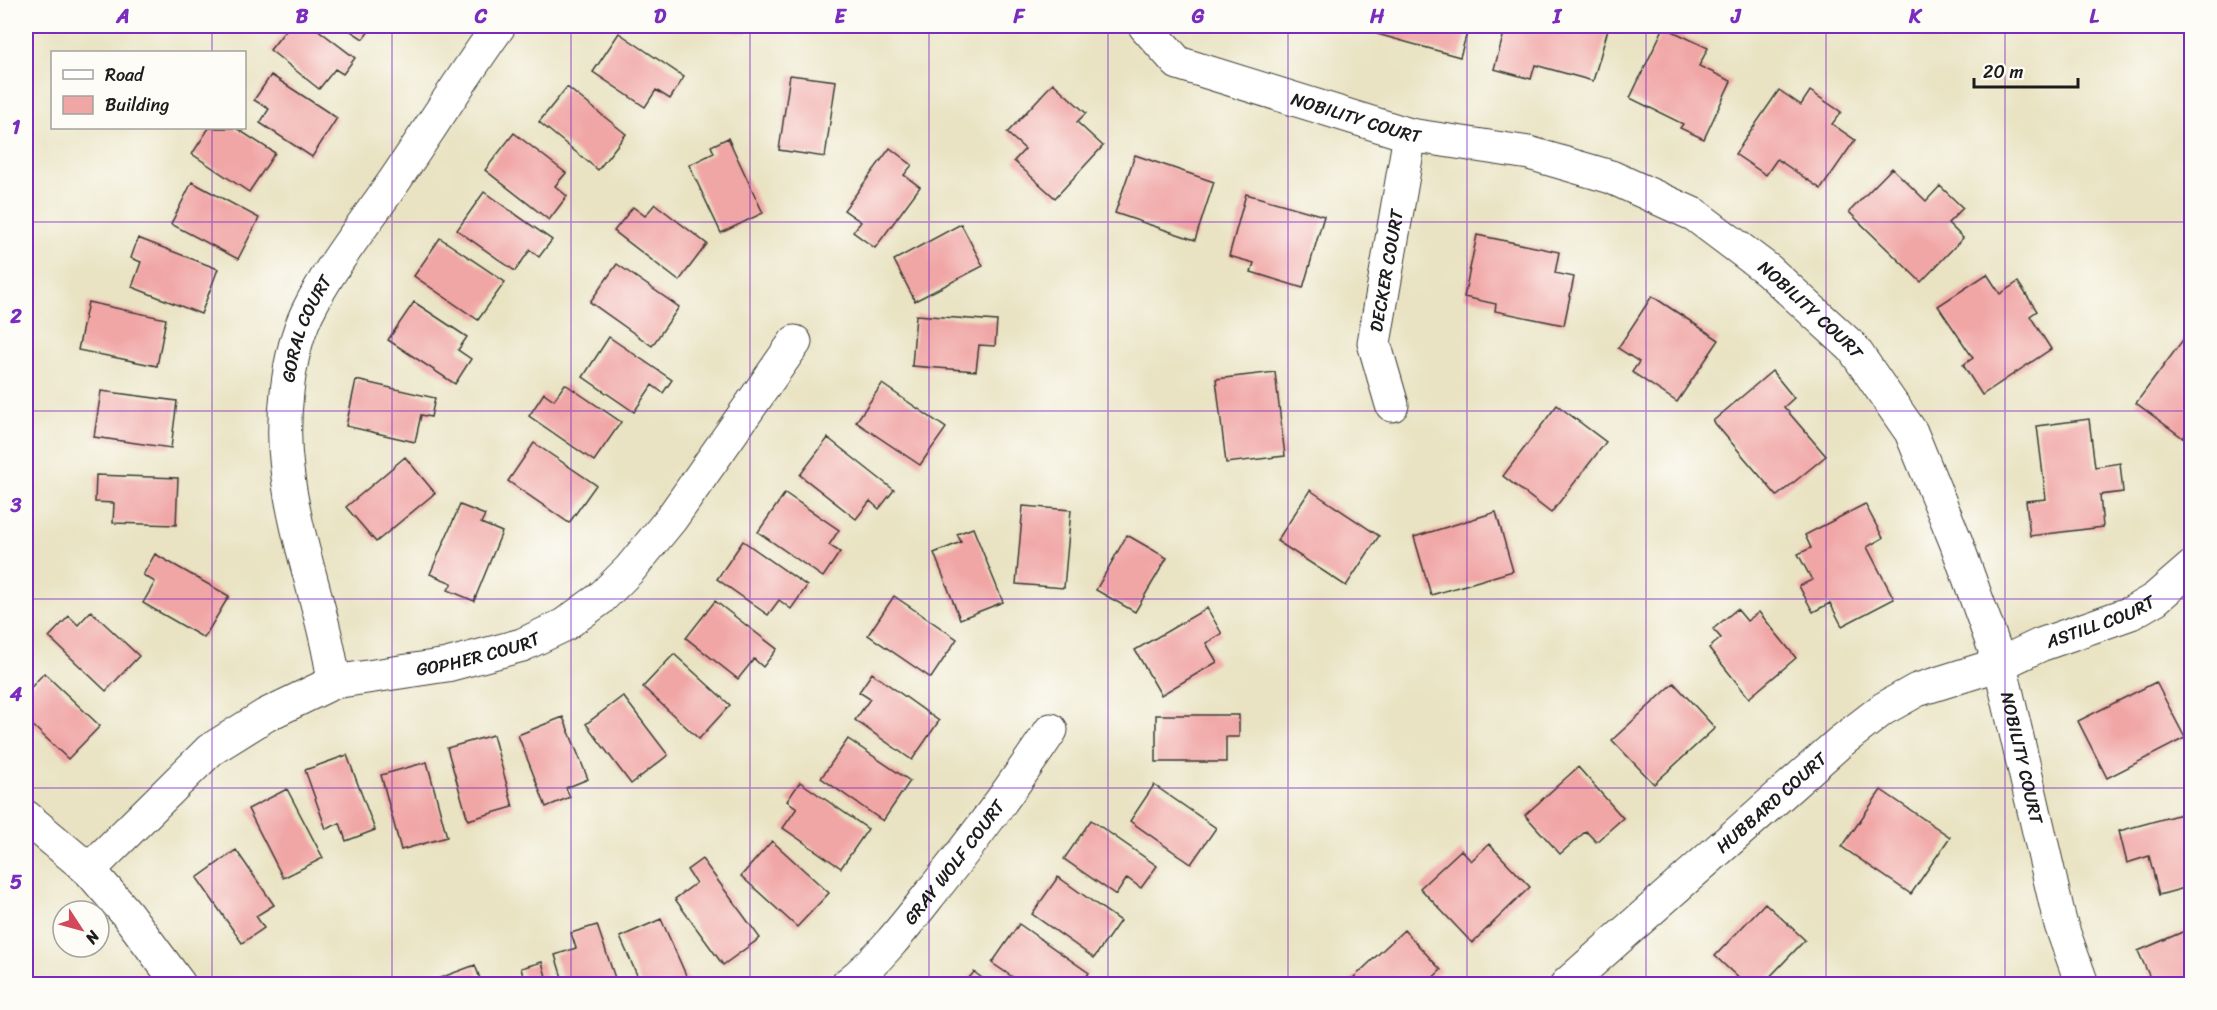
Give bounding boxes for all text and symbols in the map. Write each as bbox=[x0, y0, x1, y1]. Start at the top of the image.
text: A bbox=[115, 0, 130, 34]
text: B bbox=[296, 0, 309, 34]
text: C bbox=[474, 0, 488, 34]
text: D bbox=[654, 0, 667, 34]
text: E bbox=[834, 0, 847, 34]
text: F bbox=[1013, 0, 1026, 34]
text: G bbox=[1191, 0, 1205, 34]
text: H bbox=[1369, 0, 1385, 34]
text: I bbox=[1552, 0, 1563, 34]
text: J bbox=[1730, 0, 1742, 34]
text: K bbox=[1908, 0, 1923, 34]
text: L bbox=[2089, 0, 2099, 34]
legend bbox=[51, 51, 246, 129]
scale bar bbox=[1974, 51, 2078, 89]
text: 20 m bbox=[1983, 56, 2023, 88]
text: Road bbox=[105, 59, 145, 91]
street label: NOBILITY COURT bbox=[1287, 83, 1424, 153]
text: Building bbox=[105, 89, 169, 121]
text: 1 bbox=[12, 110, 21, 145]
street label: DECKER COURT bbox=[1360, 206, 1413, 334]
street label: NOBILITY COURT bbox=[1751, 252, 1873, 367]
street label: GORAL COURT bbox=[272, 268, 341, 385]
text: 2 bbox=[9, 299, 22, 334]
text: 3 bbox=[10, 488, 22, 523]
street label: ASTILL COURT bbox=[2041, 586, 2162, 658]
street label: GOPHER COURT bbox=[414, 622, 547, 685]
text: 4 bbox=[9, 677, 23, 712]
street label: NOBILITY COURT bbox=[1991, 688, 2053, 828]
street label: HUBBARD COURT bbox=[1708, 743, 1836, 862]
street label: GRAY WOLF COURT bbox=[895, 792, 1014, 932]
text: 5 bbox=[10, 865, 22, 900]
north arrow bbox=[51, 899, 111, 959]
text: N bbox=[77, 924, 108, 951]

